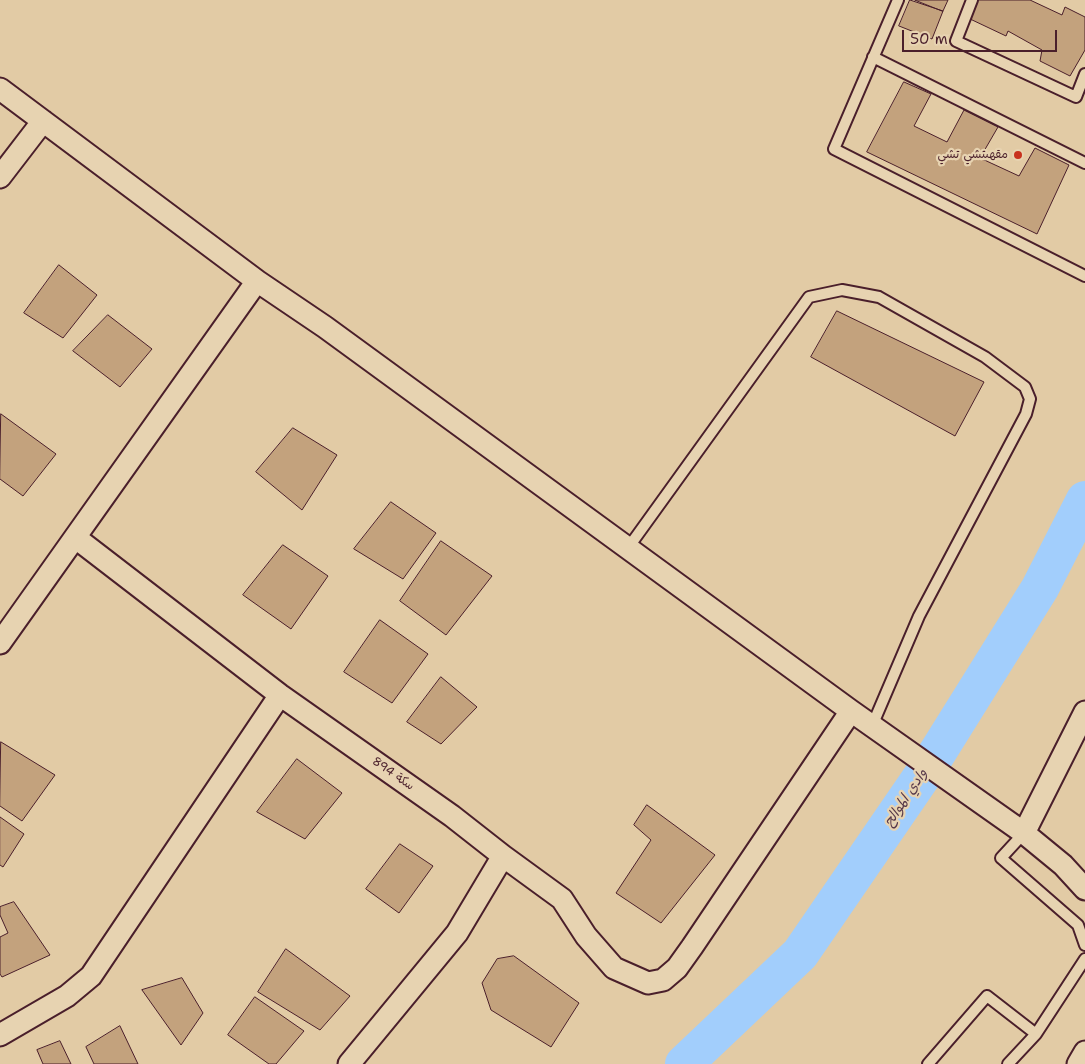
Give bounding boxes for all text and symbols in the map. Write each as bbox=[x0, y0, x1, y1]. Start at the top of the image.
scale bar bbox=[905, 20, 1060, 52]
text: 50 m bbox=[910, 29, 948, 49]
place label: مقهىتشي تشي bbox=[938, 148, 1008, 162]
marker: مقهىتشي تشي bbox=[1012, 149, 1024, 161]
street label: سكة 894 bbox=[369, 754, 417, 794]
water label: وادي الموالح bbox=[881, 766, 931, 830]

